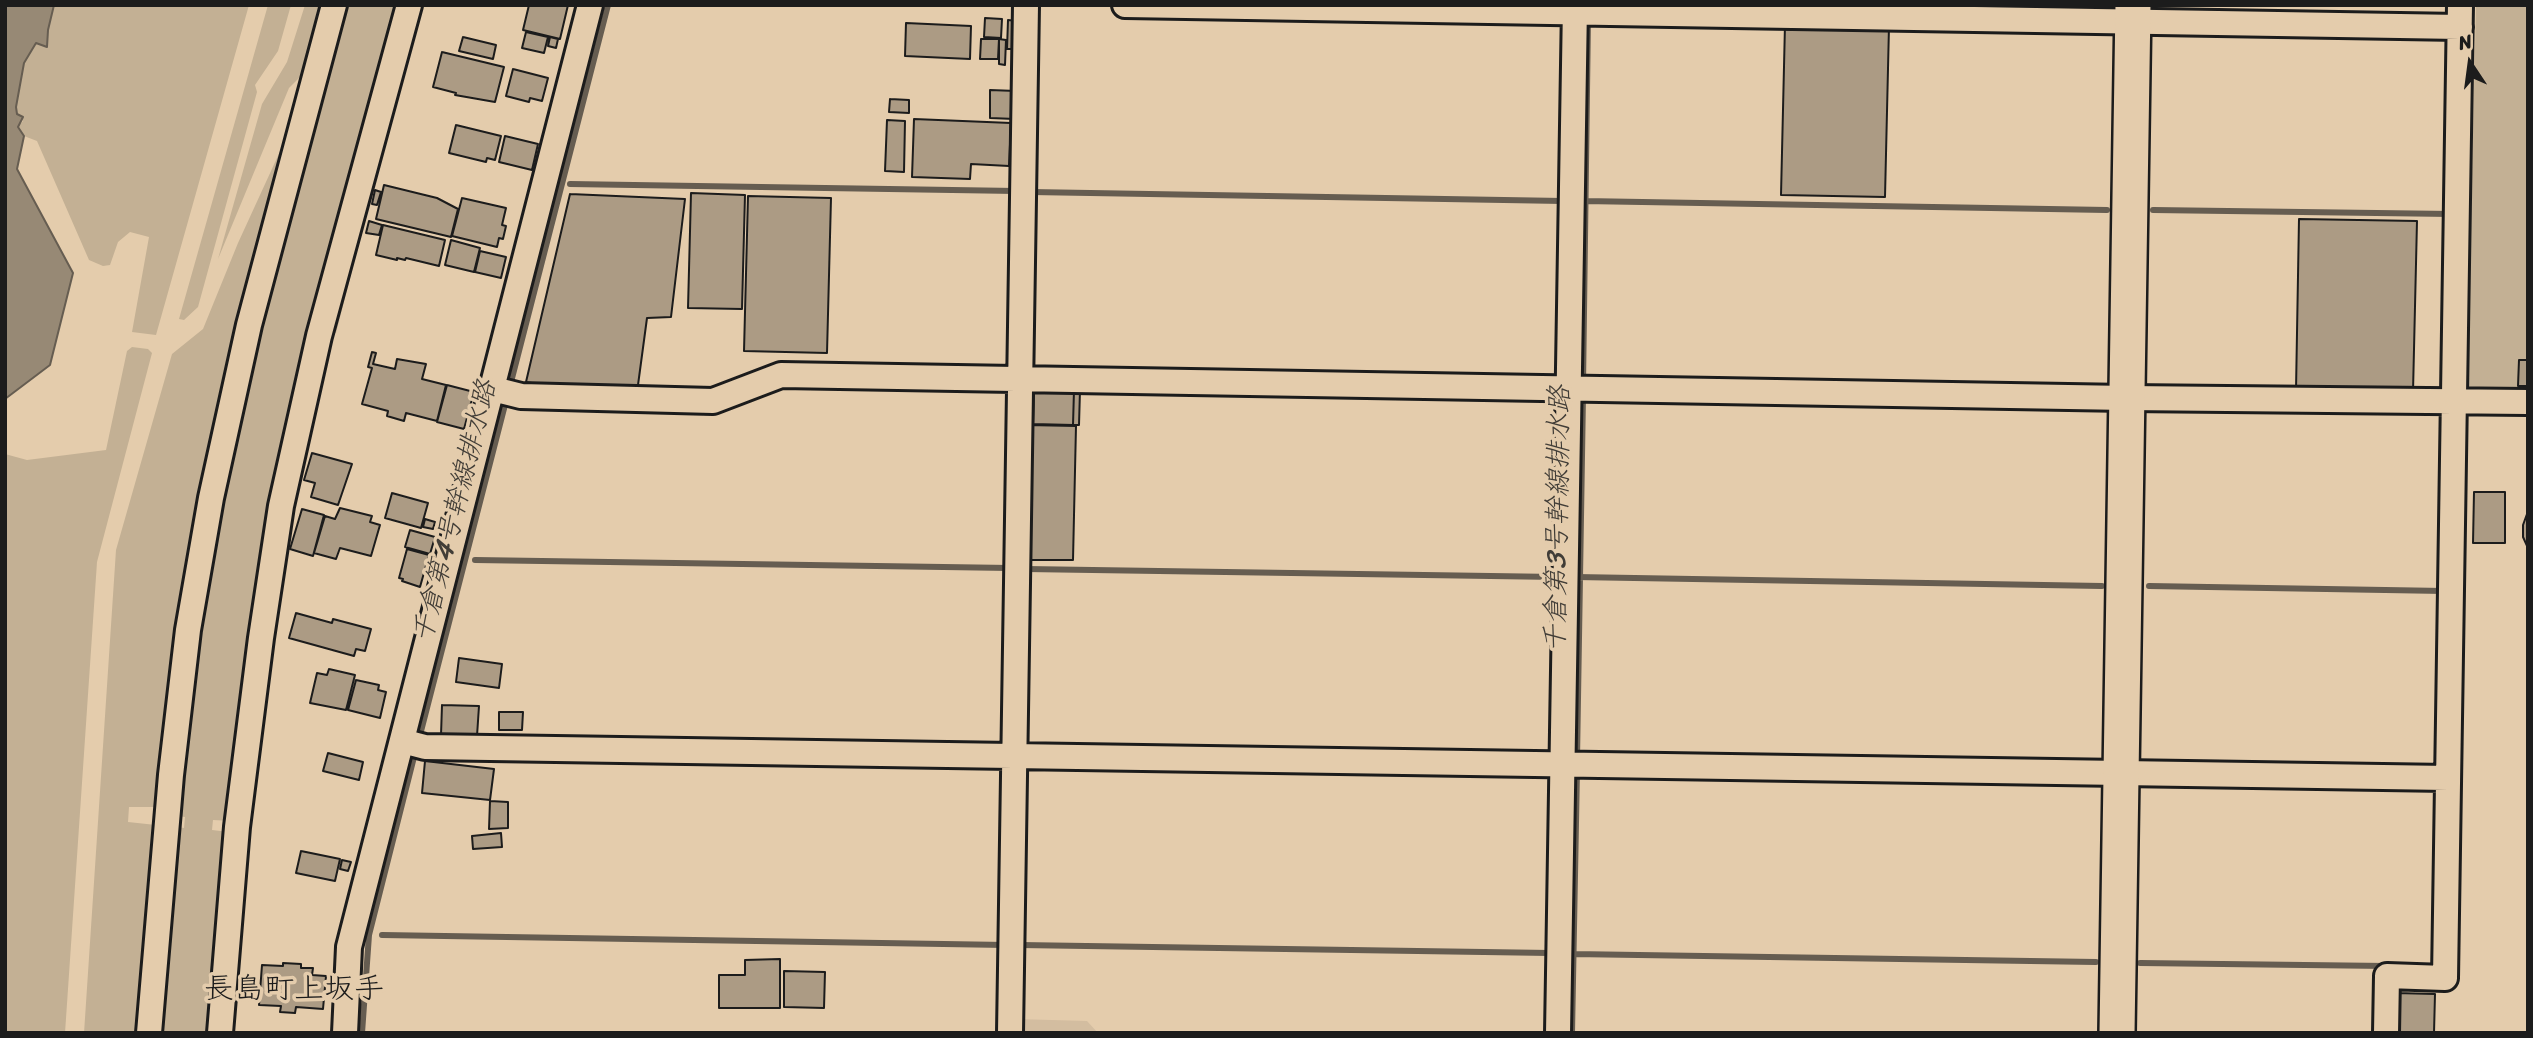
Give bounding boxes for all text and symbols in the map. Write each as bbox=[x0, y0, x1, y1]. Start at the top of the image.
text: N bbox=[2455, 24, 2475, 60]
north arrow bbox=[2435, 28, 2505, 98]
water label: 千倉第4号幹線排水路 bbox=[407, 377, 505, 647]
water label: 千倉第3号幹線排水路 bbox=[1540, 385, 1578, 653]
district label: 長島町上坂手 bbox=[204, 972, 384, 1008]

